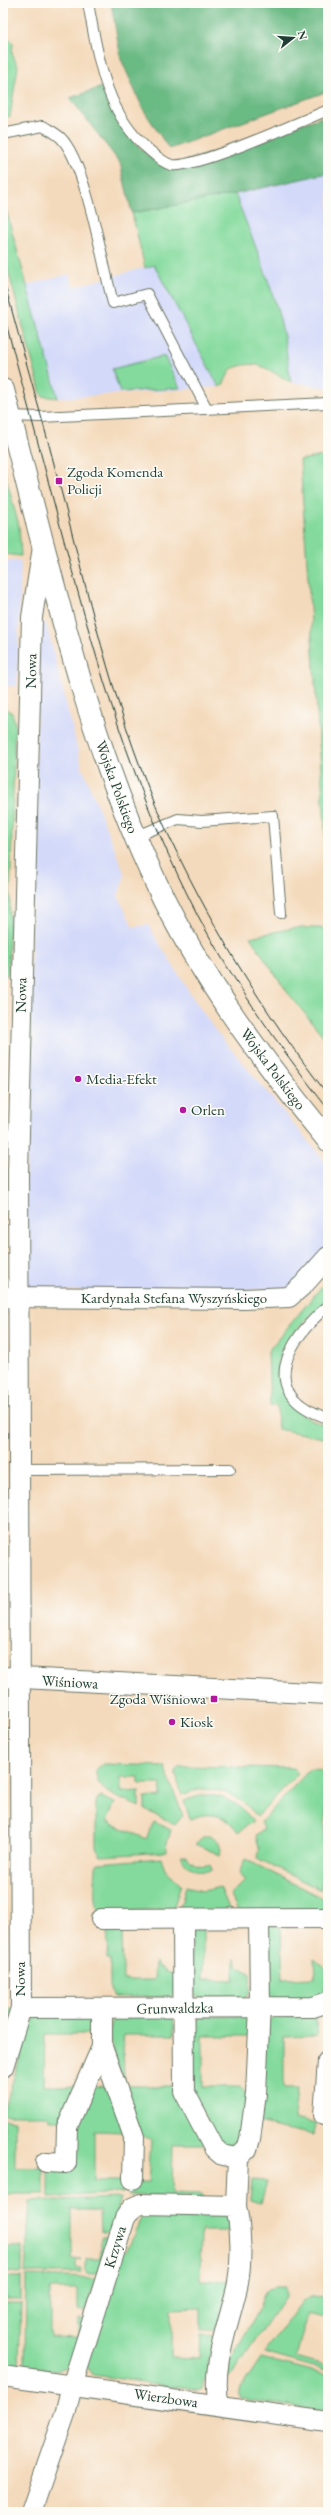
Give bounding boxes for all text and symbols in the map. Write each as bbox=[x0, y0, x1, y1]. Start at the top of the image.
north arrow bbox=[273, 18, 313, 58]
text: N bbox=[295, 29, 311, 41]
place label: Zgoda Komenda Policji bbox=[67, 462, 163, 498]
marker: Zgoda Komenda Policji bbox=[54, 476, 64, 486]
street label: Nowa bbox=[21, 653, 40, 689]
street label: Wojska Polskiego bbox=[92, 738, 143, 836]
street label: Nowa bbox=[11, 977, 30, 1013]
street label: Wojska Polskiego bbox=[236, 1024, 310, 1113]
place label: Media-Efekt bbox=[86, 1069, 157, 1088]
marker: Media-Efekt bbox=[73, 1074, 83, 1084]
place label: Orlen bbox=[191, 1100, 225, 1119]
marker: Orlen bbox=[178, 1105, 188, 1115]
street label: Kardynała Stefana Wyszyńskiego bbox=[81, 1288, 267, 1307]
street label: Wiśniowa bbox=[41, 1671, 99, 1692]
place label: Zgoda Wiśniowa bbox=[110, 1689, 206, 1708]
marker: Zgoda Wiśniowa bbox=[209, 1694, 219, 1704]
place label: Kiosk bbox=[180, 1712, 214, 1731]
marker: Kiosk bbox=[167, 1717, 177, 1727]
street label: Nowa bbox=[10, 1961, 29, 1997]
street label: Grunwaldzka bbox=[136, 1997, 214, 2018]
street label: Krzywa bbox=[99, 2223, 130, 2270]
street label: Wierzbowa bbox=[133, 2384, 199, 2411]

